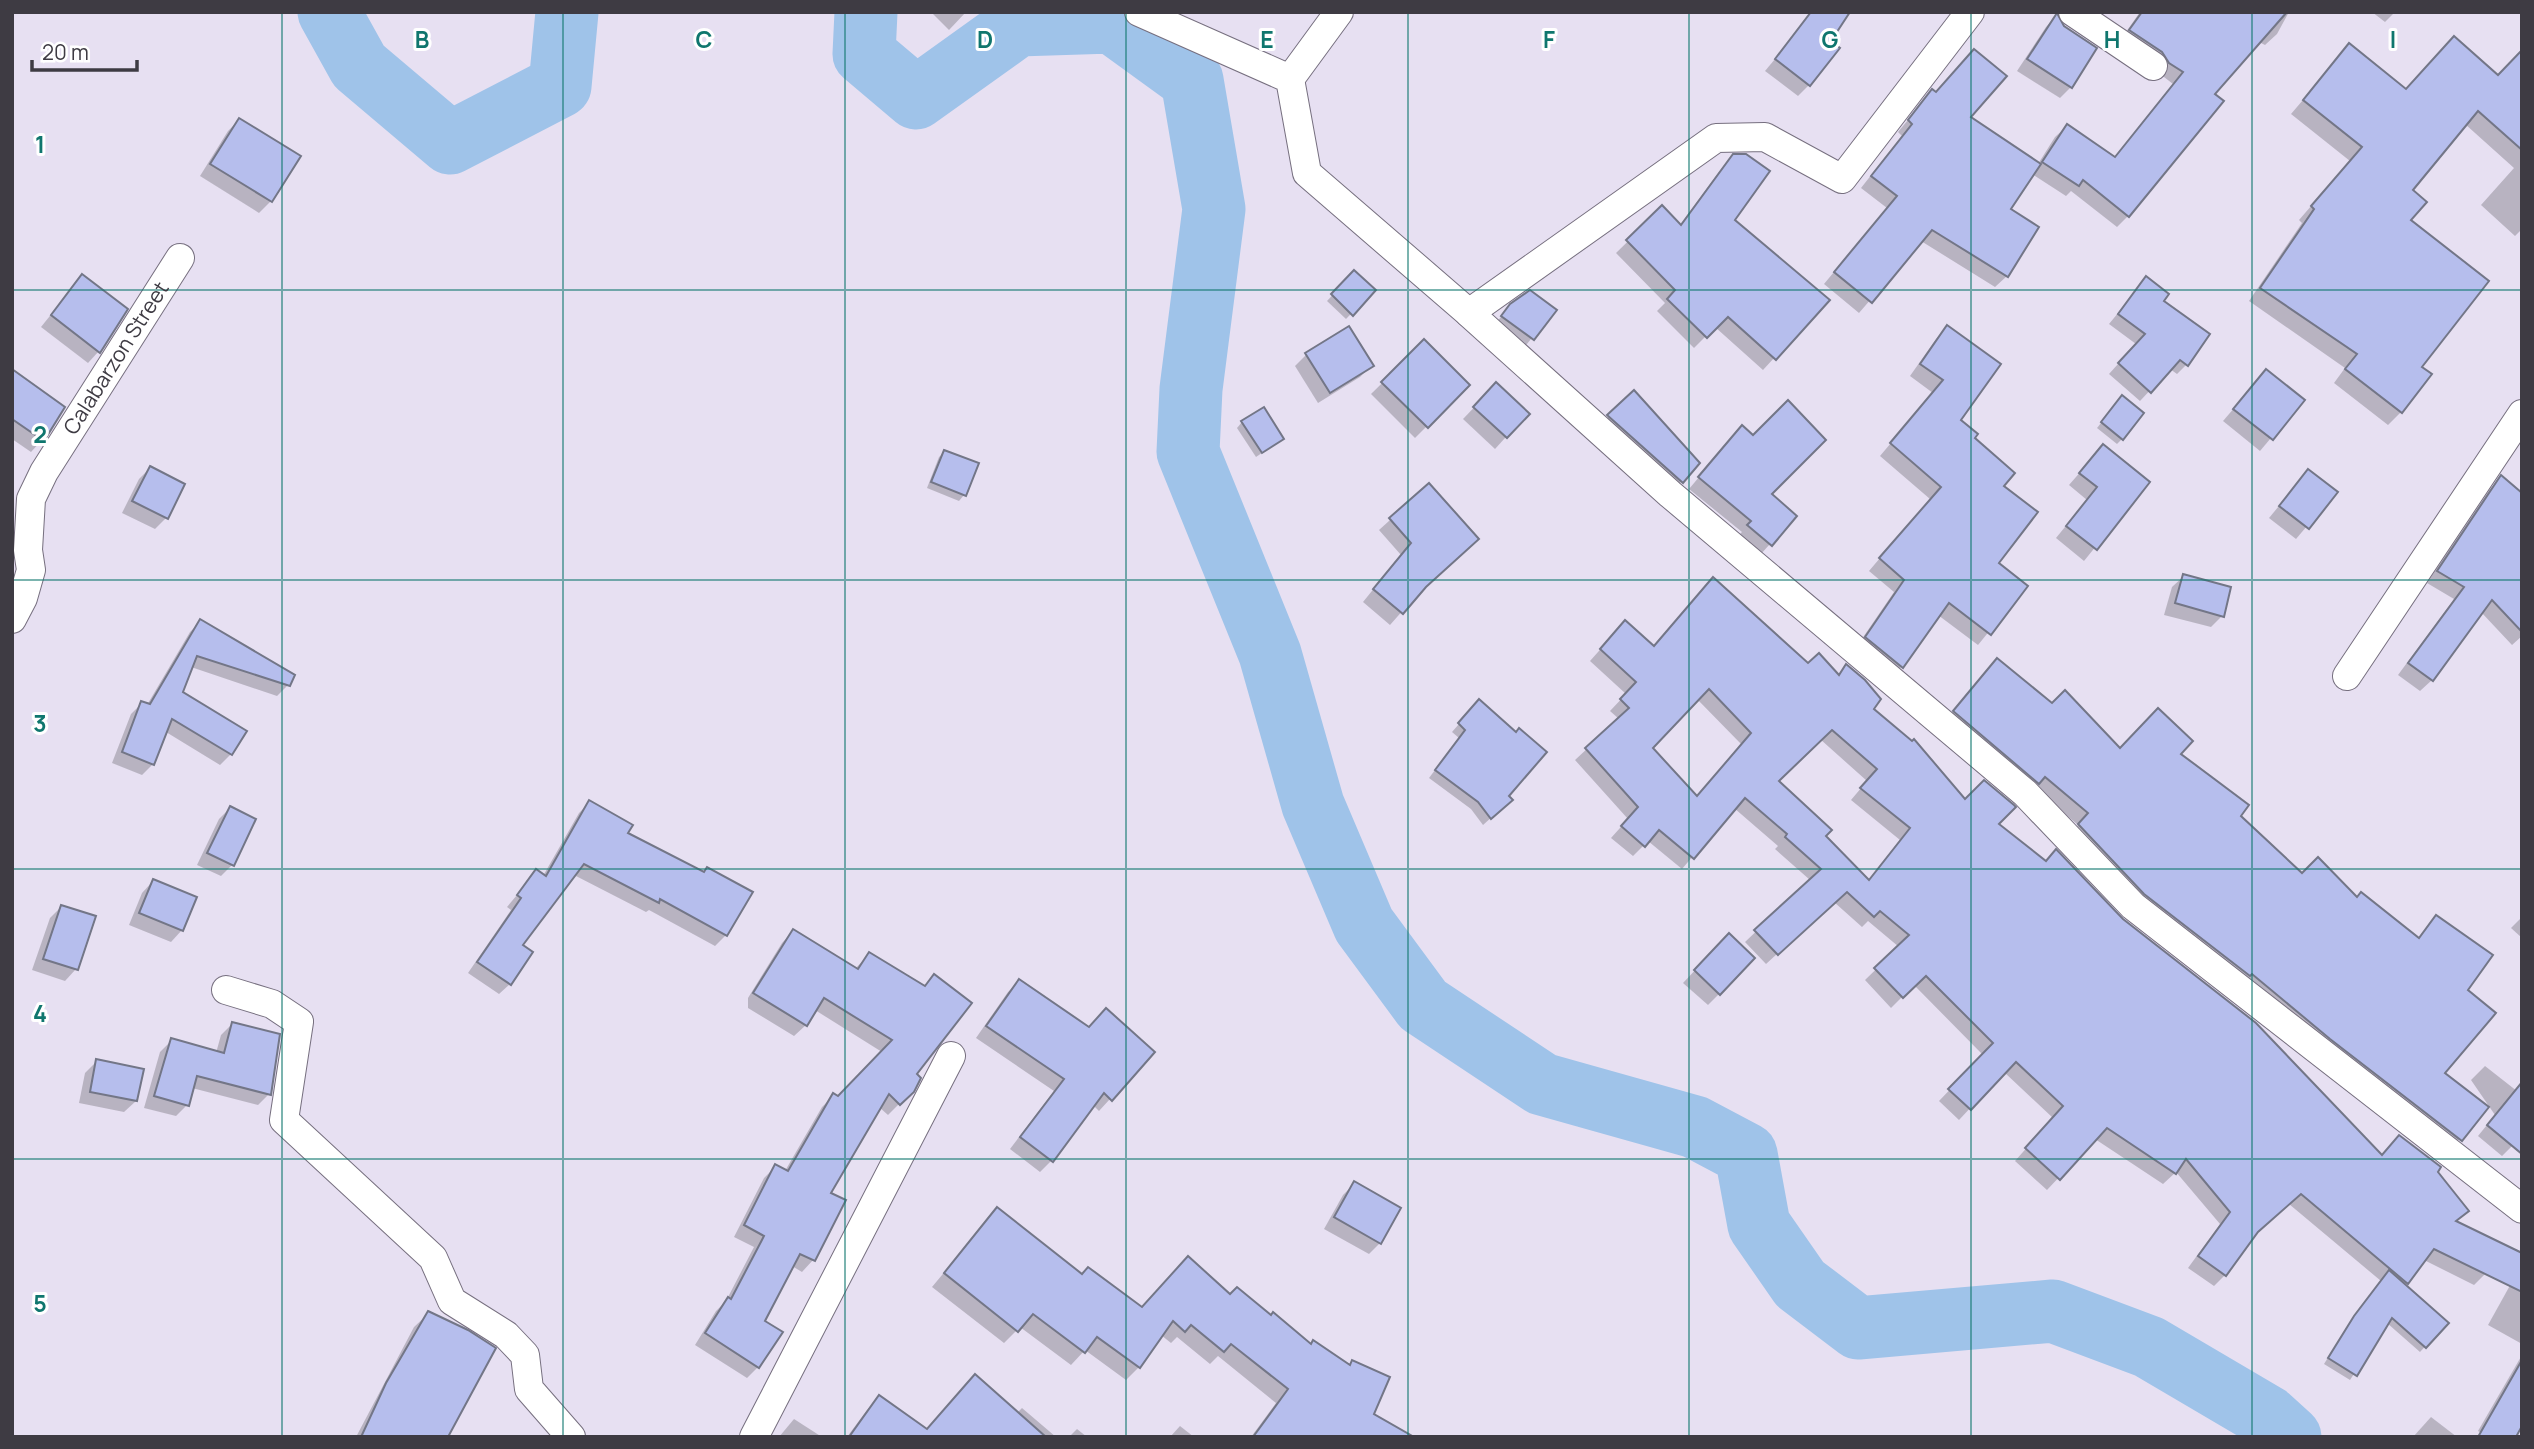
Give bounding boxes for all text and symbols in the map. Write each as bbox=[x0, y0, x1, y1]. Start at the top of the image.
text: B bbox=[415, 23, 429, 55]
text: C bbox=[696, 23, 713, 55]
text: D bbox=[977, 23, 993, 55]
text: E bbox=[1260, 23, 1274, 55]
text: F bbox=[1543, 23, 1555, 55]
text: G bbox=[1822, 23, 1839, 55]
text: H bbox=[2104, 23, 2120, 55]
text: I bbox=[2390, 23, 2396, 55]
scale bar bbox=[32, 28, 136, 72]
text: 20 m bbox=[42, 38, 89, 66]
text: 1 bbox=[35, 128, 45, 160]
street label: Calabarzon Street bbox=[56, 276, 175, 439]
text: 2 bbox=[33, 418, 47, 450]
text: 3 bbox=[33, 707, 47, 739]
text: 4 bbox=[33, 997, 47, 1029]
text: 5 bbox=[33, 1287, 47, 1319]

